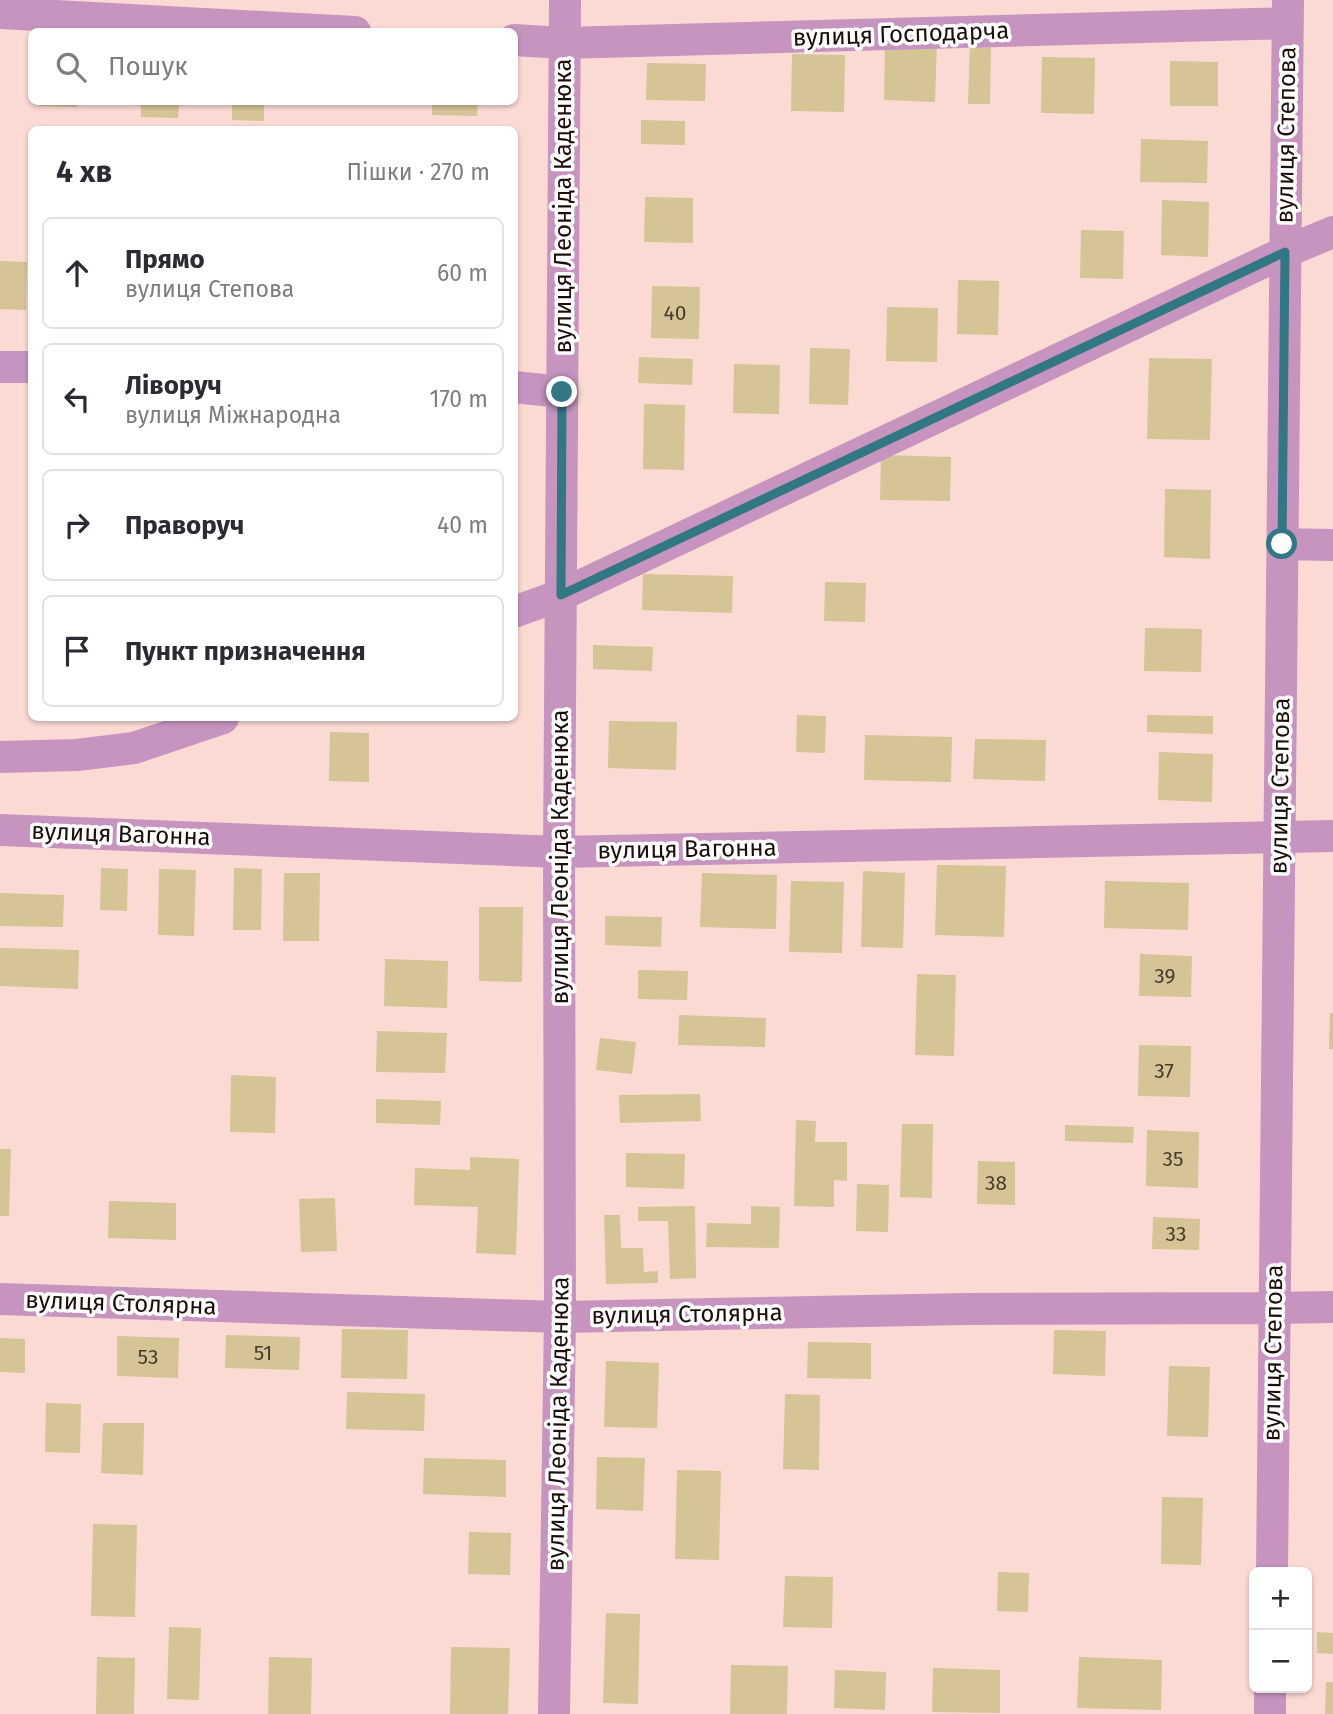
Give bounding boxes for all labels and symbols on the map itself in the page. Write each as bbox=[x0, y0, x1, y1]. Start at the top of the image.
street label: вулиця Господарча bbox=[792, 16, 1010, 52]
street label: вулиця Степова bbox=[1270, 46, 1302, 224]
street label: вулиця Леоніда Каденюка bbox=[549, 59, 577, 353]
house number: 40 bbox=[664, 300, 686, 326]
route end bbox=[546, 376, 577, 407]
route start bbox=[1266, 528, 1297, 559]
street label: вулиця Степова bbox=[1264, 697, 1296, 875]
street label: вулиця Леоніда Каденюка bbox=[546, 710, 574, 1004]
street label: вулиця Вагонна bbox=[31, 817, 211, 851]
street label: вулиця Вагонна bbox=[597, 833, 777, 865]
house number: 39 bbox=[1154, 963, 1176, 989]
house number: 37 bbox=[1154, 1058, 1174, 1084]
house number: 35 bbox=[1163, 1146, 1184, 1172]
house number: 38 bbox=[985, 1170, 1007, 1196]
house number: 33 bbox=[1166, 1221, 1186, 1247]
street label: вулиця Степова bbox=[1257, 1264, 1289, 1442]
street label: вулиця Леоніда Каденюка bbox=[541, 1276, 575, 1572]
street label: вулиця Столярна bbox=[25, 1286, 217, 1320]
street label: вулиця Столярна bbox=[591, 1298, 783, 1330]
house number: 51 bbox=[254, 1340, 272, 1366]
house number: 53 bbox=[138, 1344, 158, 1370]

